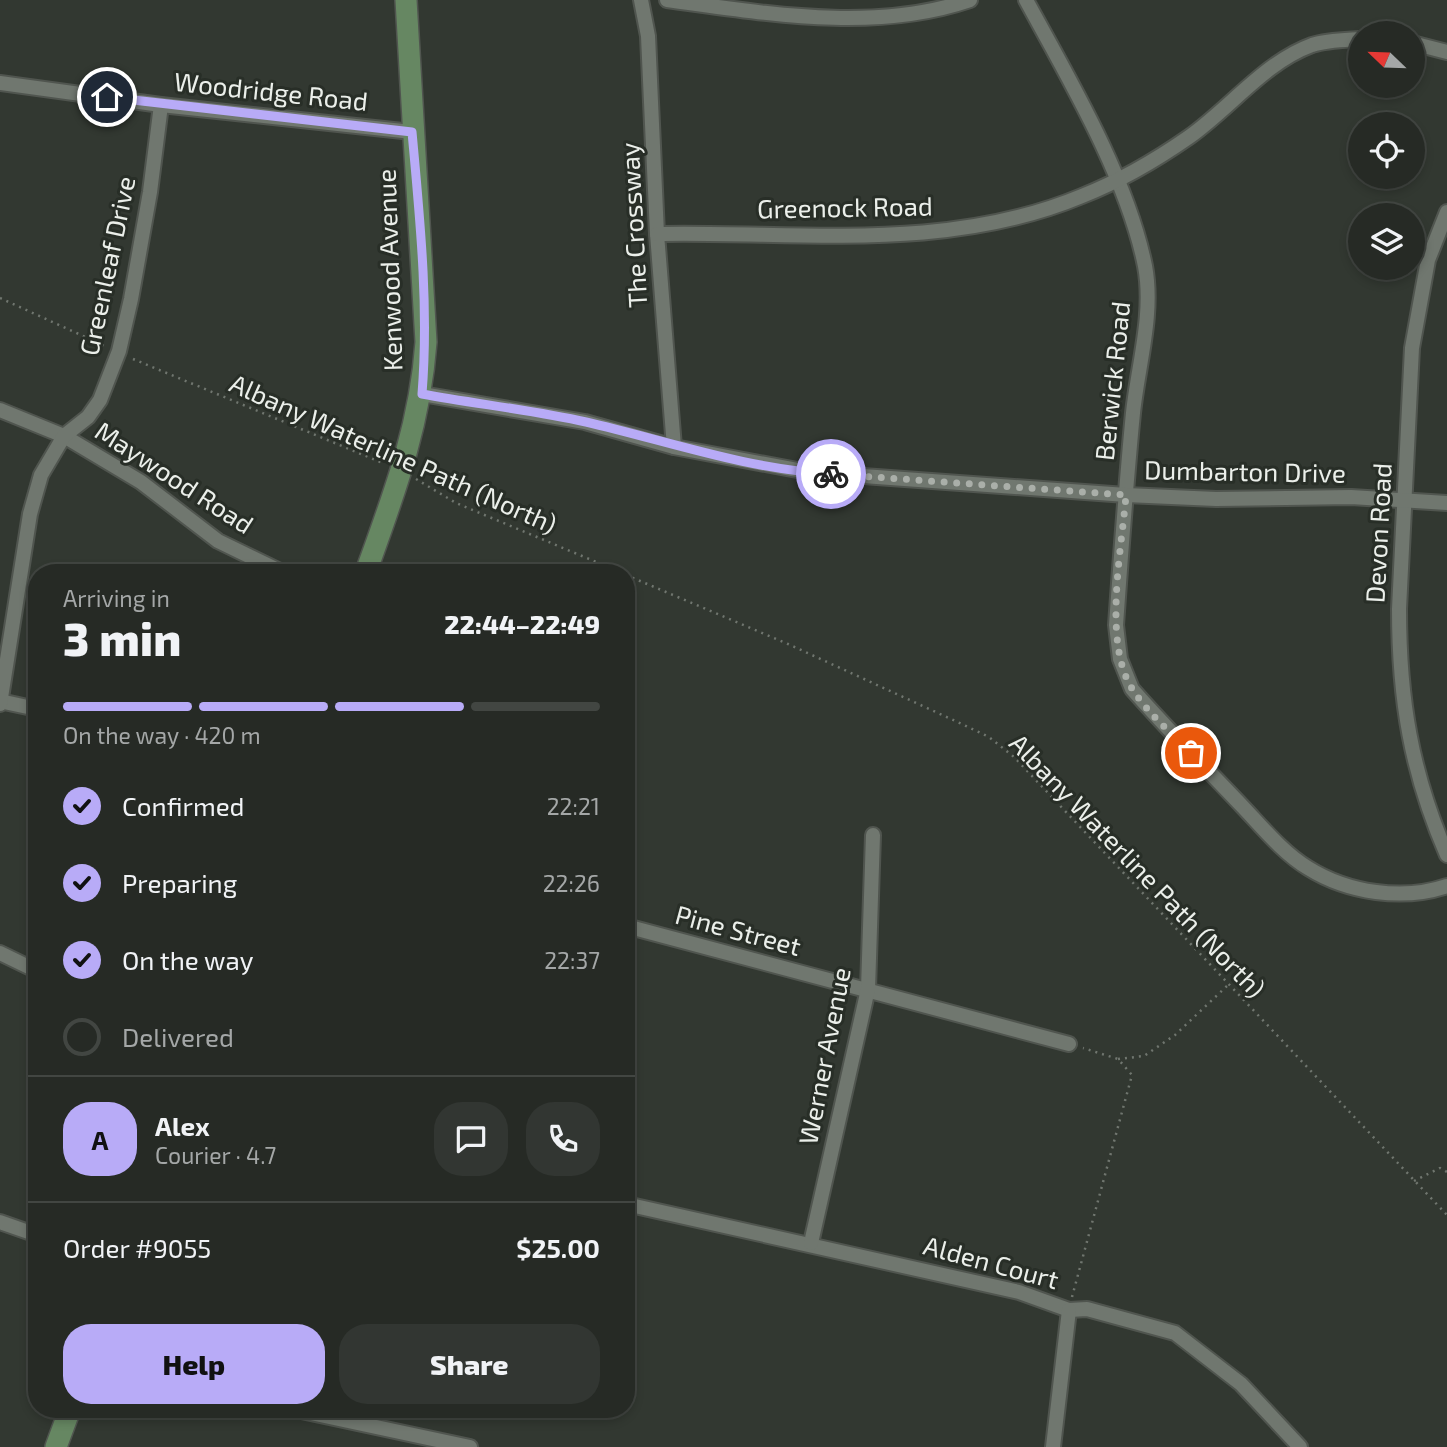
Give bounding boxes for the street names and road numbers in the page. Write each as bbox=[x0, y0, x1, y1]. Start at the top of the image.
street label: Woodridge Road bbox=[173, 65, 369, 116]
street label: The Crossway bbox=[613, 141, 652, 309]
street label: Kenwood Avenue bbox=[369, 168, 408, 372]
street label: Greenleaf Drive bbox=[72, 173, 141, 358]
street label: Greenock Road bbox=[757, 189, 933, 224]
street label: Berwick Road bbox=[1088, 300, 1135, 462]
street label: Albany Waterline Path (North) bbox=[225, 366, 562, 539]
street label: Maywood Road bbox=[90, 414, 260, 539]
street label: Dumbarton Drive bbox=[1144, 453, 1346, 488]
street label: Devon Road bbox=[1358, 462, 1397, 604]
street label: Albany Waterline Path (North) bbox=[1004, 727, 1272, 1003]
street label: Pine Street bbox=[672, 898, 805, 961]
street label: Werner Avenue bbox=[791, 964, 856, 1147]
street label: Alden Court bbox=[921, 1229, 1062, 1294]

